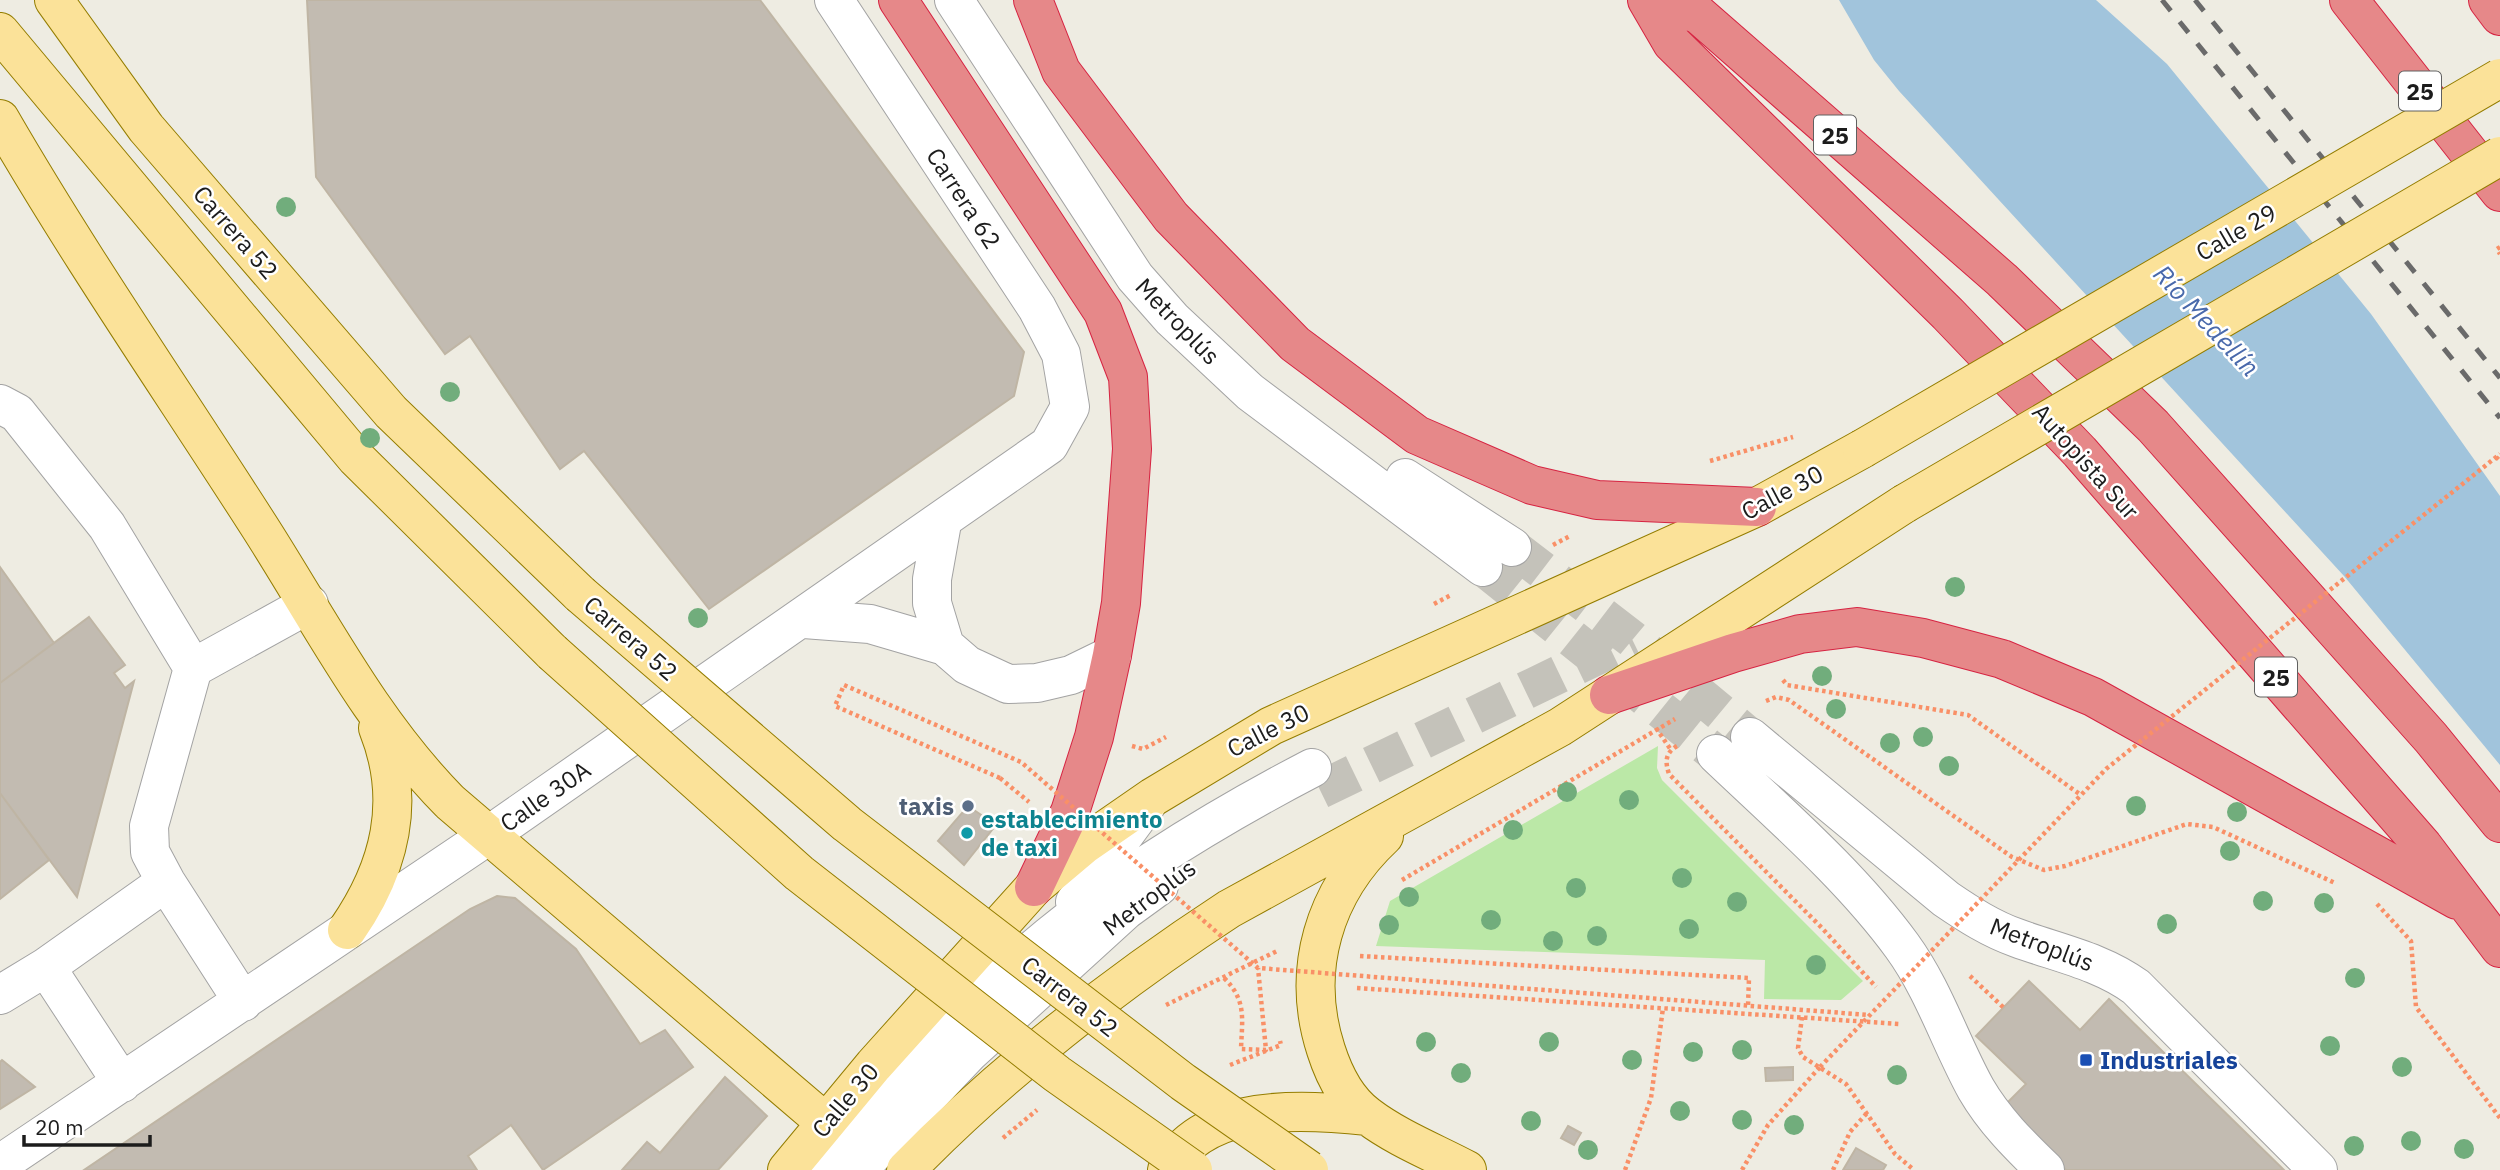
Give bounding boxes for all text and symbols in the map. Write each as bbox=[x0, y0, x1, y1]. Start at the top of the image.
road number: 25 bbox=[2399, 72, 2441, 110]
road number: 25 bbox=[1814, 116, 1856, 154]
street label: Carrera 62 bbox=[919, 141, 1009, 255]
street label: Carrera 52 bbox=[186, 178, 286, 286]
street label: Calle 29 bbox=[2190, 196, 2282, 268]
water label: Río Medellín bbox=[2147, 257, 2267, 383]
street label: Metroplús bbox=[1129, 271, 1227, 371]
street label: Autopista Sur bbox=[2025, 396, 2147, 526]
street label: Calle 30 bbox=[1736, 457, 1828, 527]
street label: Carrera 52 bbox=[577, 588, 685, 688]
road number: 25 bbox=[2255, 657, 2297, 696]
street label: Calle 30 bbox=[1221, 696, 1315, 764]
street label: Calle 30A bbox=[493, 753, 597, 839]
place label: taxis bbox=[899, 790, 954, 822]
marker: taxis bbox=[960, 798, 976, 814]
place label: establecimiento de taxi bbox=[981, 803, 1163, 863]
marker: establecimiento de taxi bbox=[959, 825, 975, 841]
street label: Metroplús bbox=[1096, 851, 1202, 943]
street label: Metroplús bbox=[1985, 910, 2099, 978]
street label: Carrera 52 bbox=[1015, 948, 1125, 1044]
place label: Industriales bbox=[2100, 1044, 2238, 1076]
marker: Industriales bbox=[2078, 1052, 2094, 1068]
street label: Calle 30 bbox=[804, 1056, 886, 1144]
scale bar bbox=[24, 1104, 150, 1148]
text: 20 m bbox=[35, 1113, 84, 1141]

